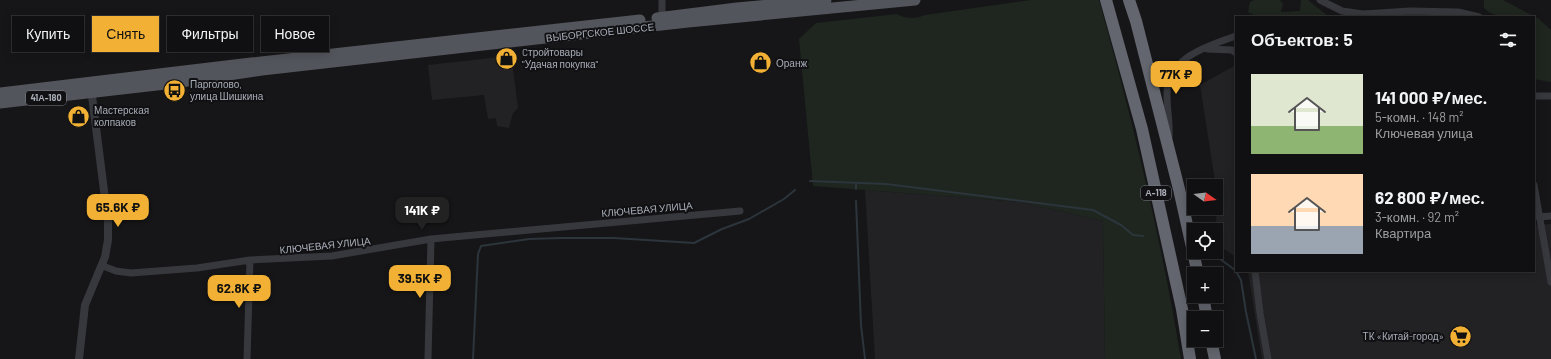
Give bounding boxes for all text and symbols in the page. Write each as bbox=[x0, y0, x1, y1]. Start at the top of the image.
chip: Купить bbox=[12, 16, 84, 52]
chip: Снять bbox=[92, 16, 159, 52]
chip: Фильтры bbox=[167, 16, 253, 52]
chip: Новое bbox=[261, 16, 329, 52]
street label: ВЫБОРГСКОЕ ШОССЕ bbox=[545, 20, 655, 44]
text: Объектов: 5 bbox=[1251, 29, 1353, 49]
icon: filters bbox=[1497, 29, 1519, 51]
shop icon: Cтройтовары "Удачая покупка" bbox=[493, 45, 519, 71]
place label: Cтройтовары "Удачая покупка" bbox=[522, 46, 599, 70]
shop icon: Оранж bbox=[747, 50, 773, 76]
place label: Оранж bbox=[776, 57, 807, 69]
pin: 77K ₽ bbox=[1148, 61, 1204, 95]
text: 77K ₽ bbox=[1160, 66, 1192, 82]
bus stop icon: Парголово, улица Шишкина bbox=[162, 77, 188, 103]
place label: Парголово, улица Шишкина bbox=[190, 78, 264, 102]
text: 141 000 ₽/мес. bbox=[1375, 87, 1487, 107]
icon: home bbox=[1283, 90, 1331, 138]
road number: 41А-180 bbox=[26, 91, 66, 105]
shop icon: Мастерская колпаков bbox=[65, 103, 91, 129]
place label: Мастерская колпаков bbox=[94, 104, 149, 128]
text: 5-комн. · 148 m² bbox=[1375, 109, 1464, 125]
text: Ключевая улица bbox=[1375, 125, 1473, 141]
north arrow bbox=[1187, 179, 1223, 215]
map controls bbox=[1187, 179, 1223, 347]
road number: А-118 bbox=[1141, 186, 1171, 200]
text: 62 800 ₽/мес. bbox=[1375, 187, 1485, 207]
icon: home bbox=[1283, 190, 1331, 238]
pin: 65.6K ₽ bbox=[81, 194, 155, 228]
pin: 141K ₽ bbox=[389, 197, 455, 231]
text: 65.6K ₽ bbox=[96, 199, 140, 215]
street label: КЛЮЧЕВАЯ УЛИЦА bbox=[601, 199, 693, 219]
text: 141K ₽ bbox=[404, 202, 440, 218]
text: 3-комн. · 92 m² bbox=[1375, 209, 1459, 225]
button: locate bbox=[1187, 223, 1223, 259]
text: Квартира bbox=[1375, 225, 1431, 241]
street label: КЛЮЧЕВАЯ УЛИЦА bbox=[279, 234, 371, 256]
pin: 39.5K ₽ bbox=[383, 265, 457, 299]
button: + bbox=[1187, 267, 1223, 303]
text: 39.5K ₽ bbox=[398, 270, 442, 286]
pin: 62.8K ₽ bbox=[202, 275, 276, 309]
text: 62.8K ₽ bbox=[217, 280, 261, 296]
button: − bbox=[1187, 311, 1223, 347]
supermarket icon: ТК «Китай-город» bbox=[1447, 323, 1473, 349]
place label: ТК «Китай-город» bbox=[1363, 330, 1444, 342]

